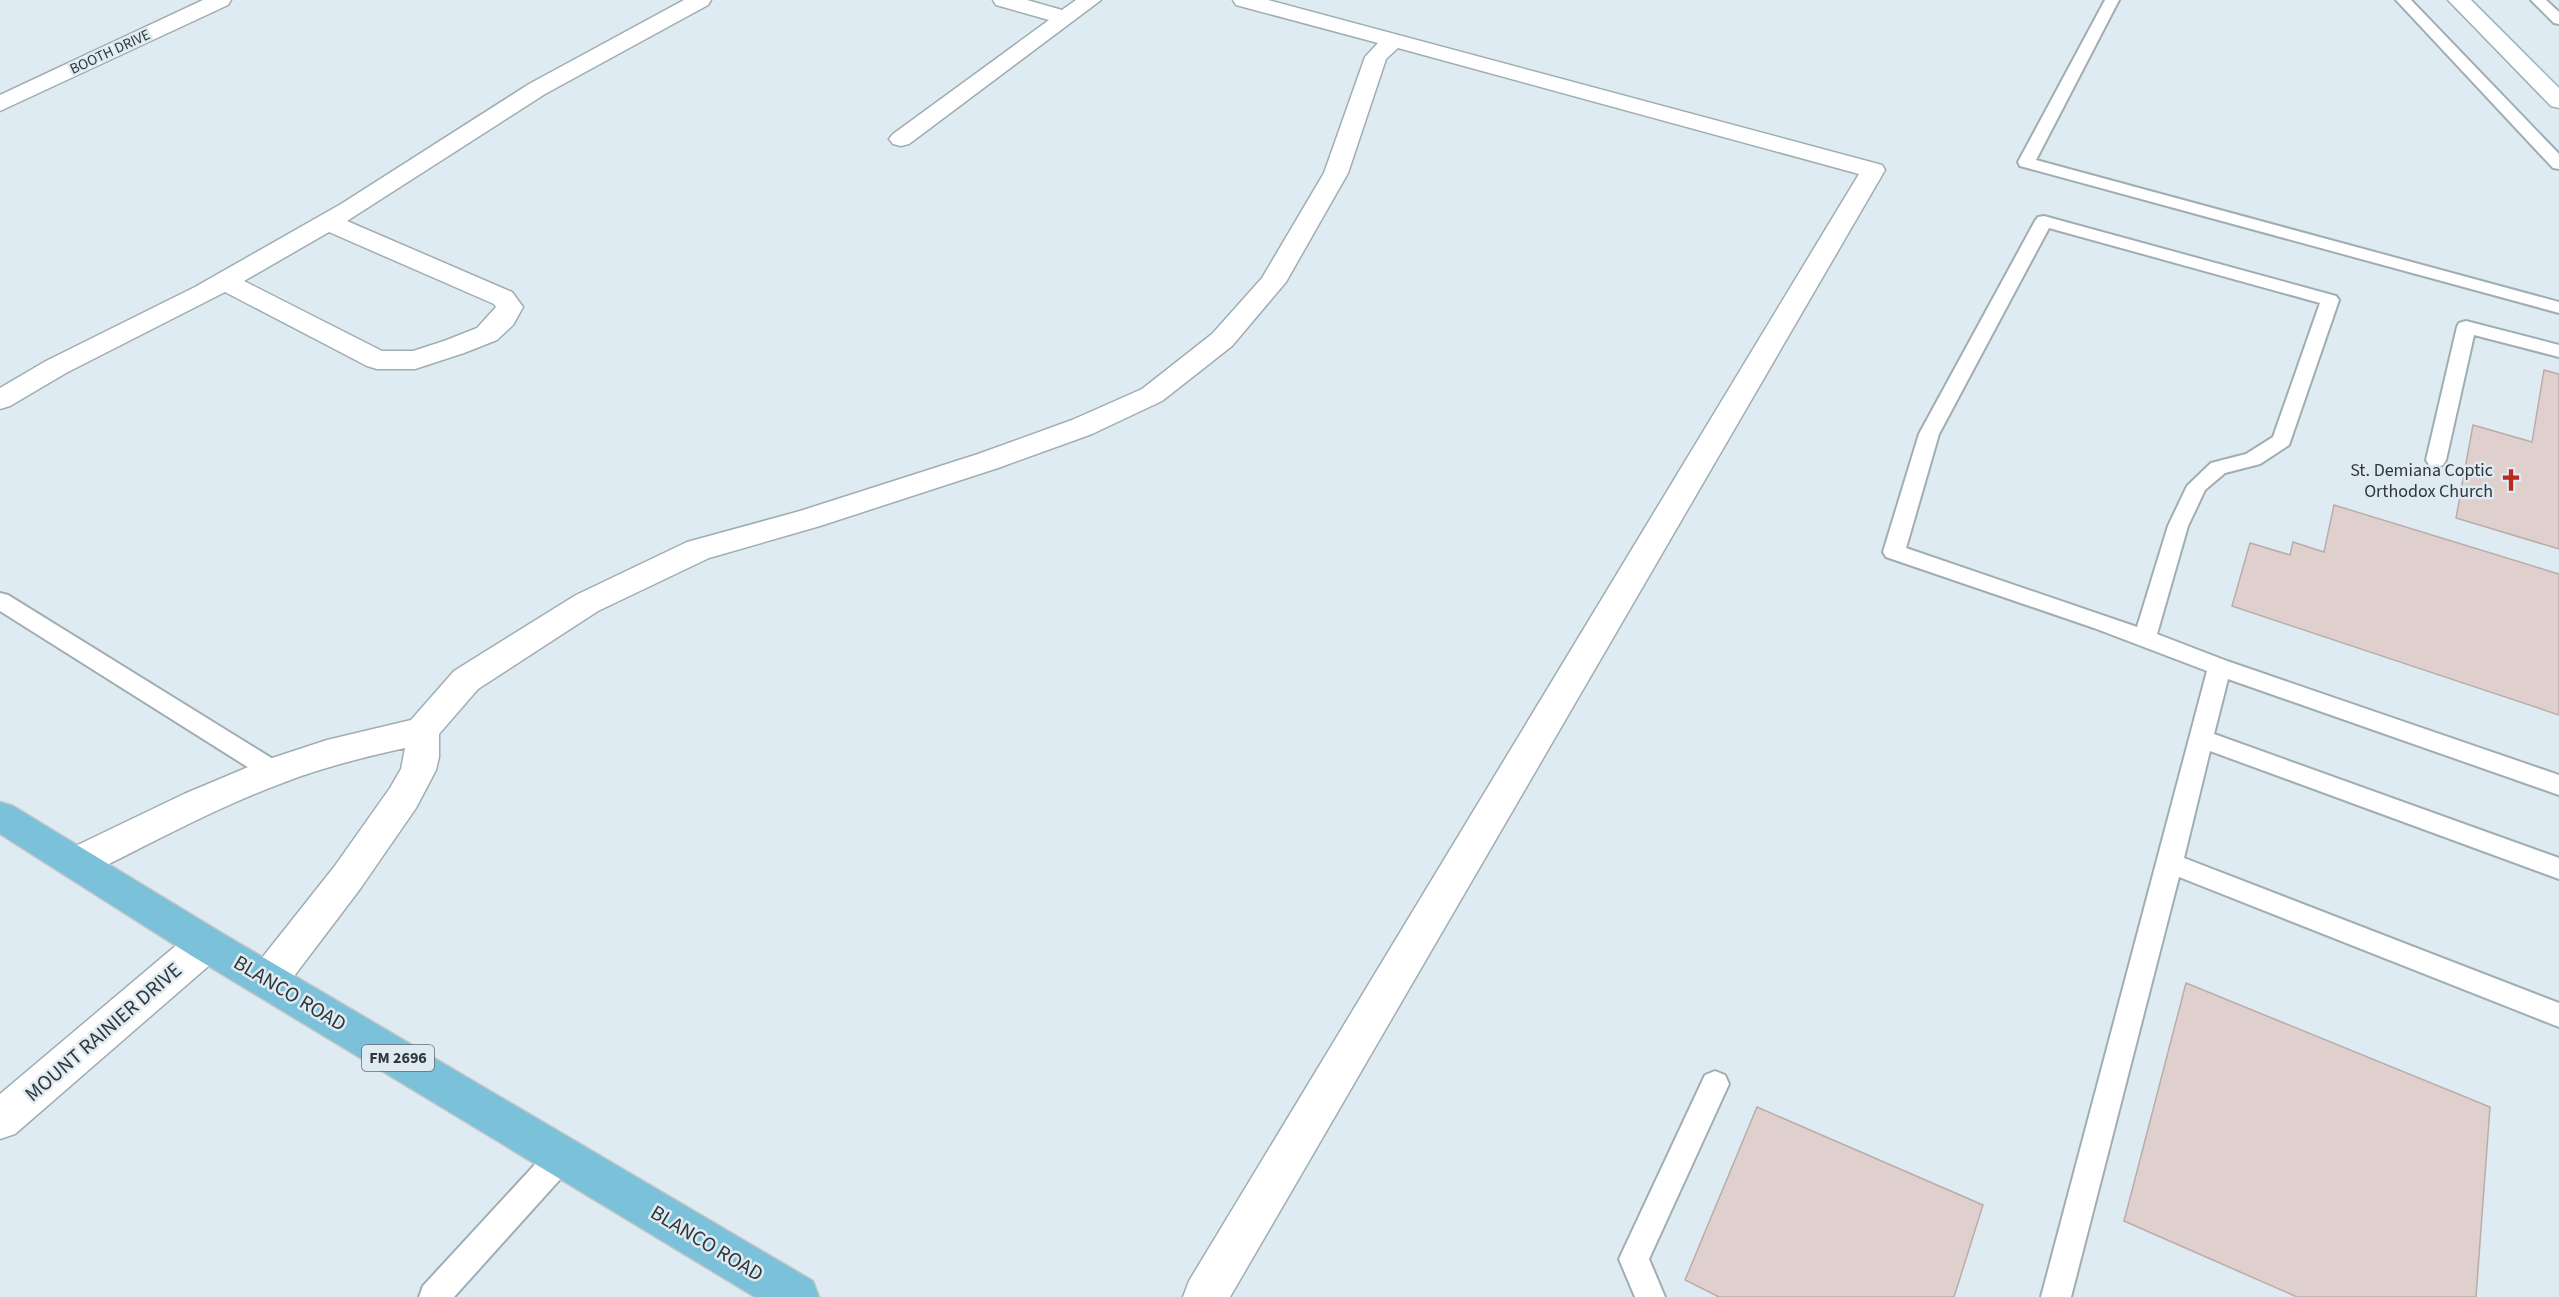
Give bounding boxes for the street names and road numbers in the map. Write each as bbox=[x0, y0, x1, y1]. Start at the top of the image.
street label: BOOTH DRIVE bbox=[66, 24, 154, 80]
street label: BLANCO ROAD bbox=[228, 947, 352, 1039]
street label: MOUNT RAINIER DRIVE bbox=[18, 955, 188, 1109]
road number: FM 2696 bbox=[362, 1045, 434, 1071]
street label: BLANCO ROAD bbox=[645, 1197, 769, 1289]

